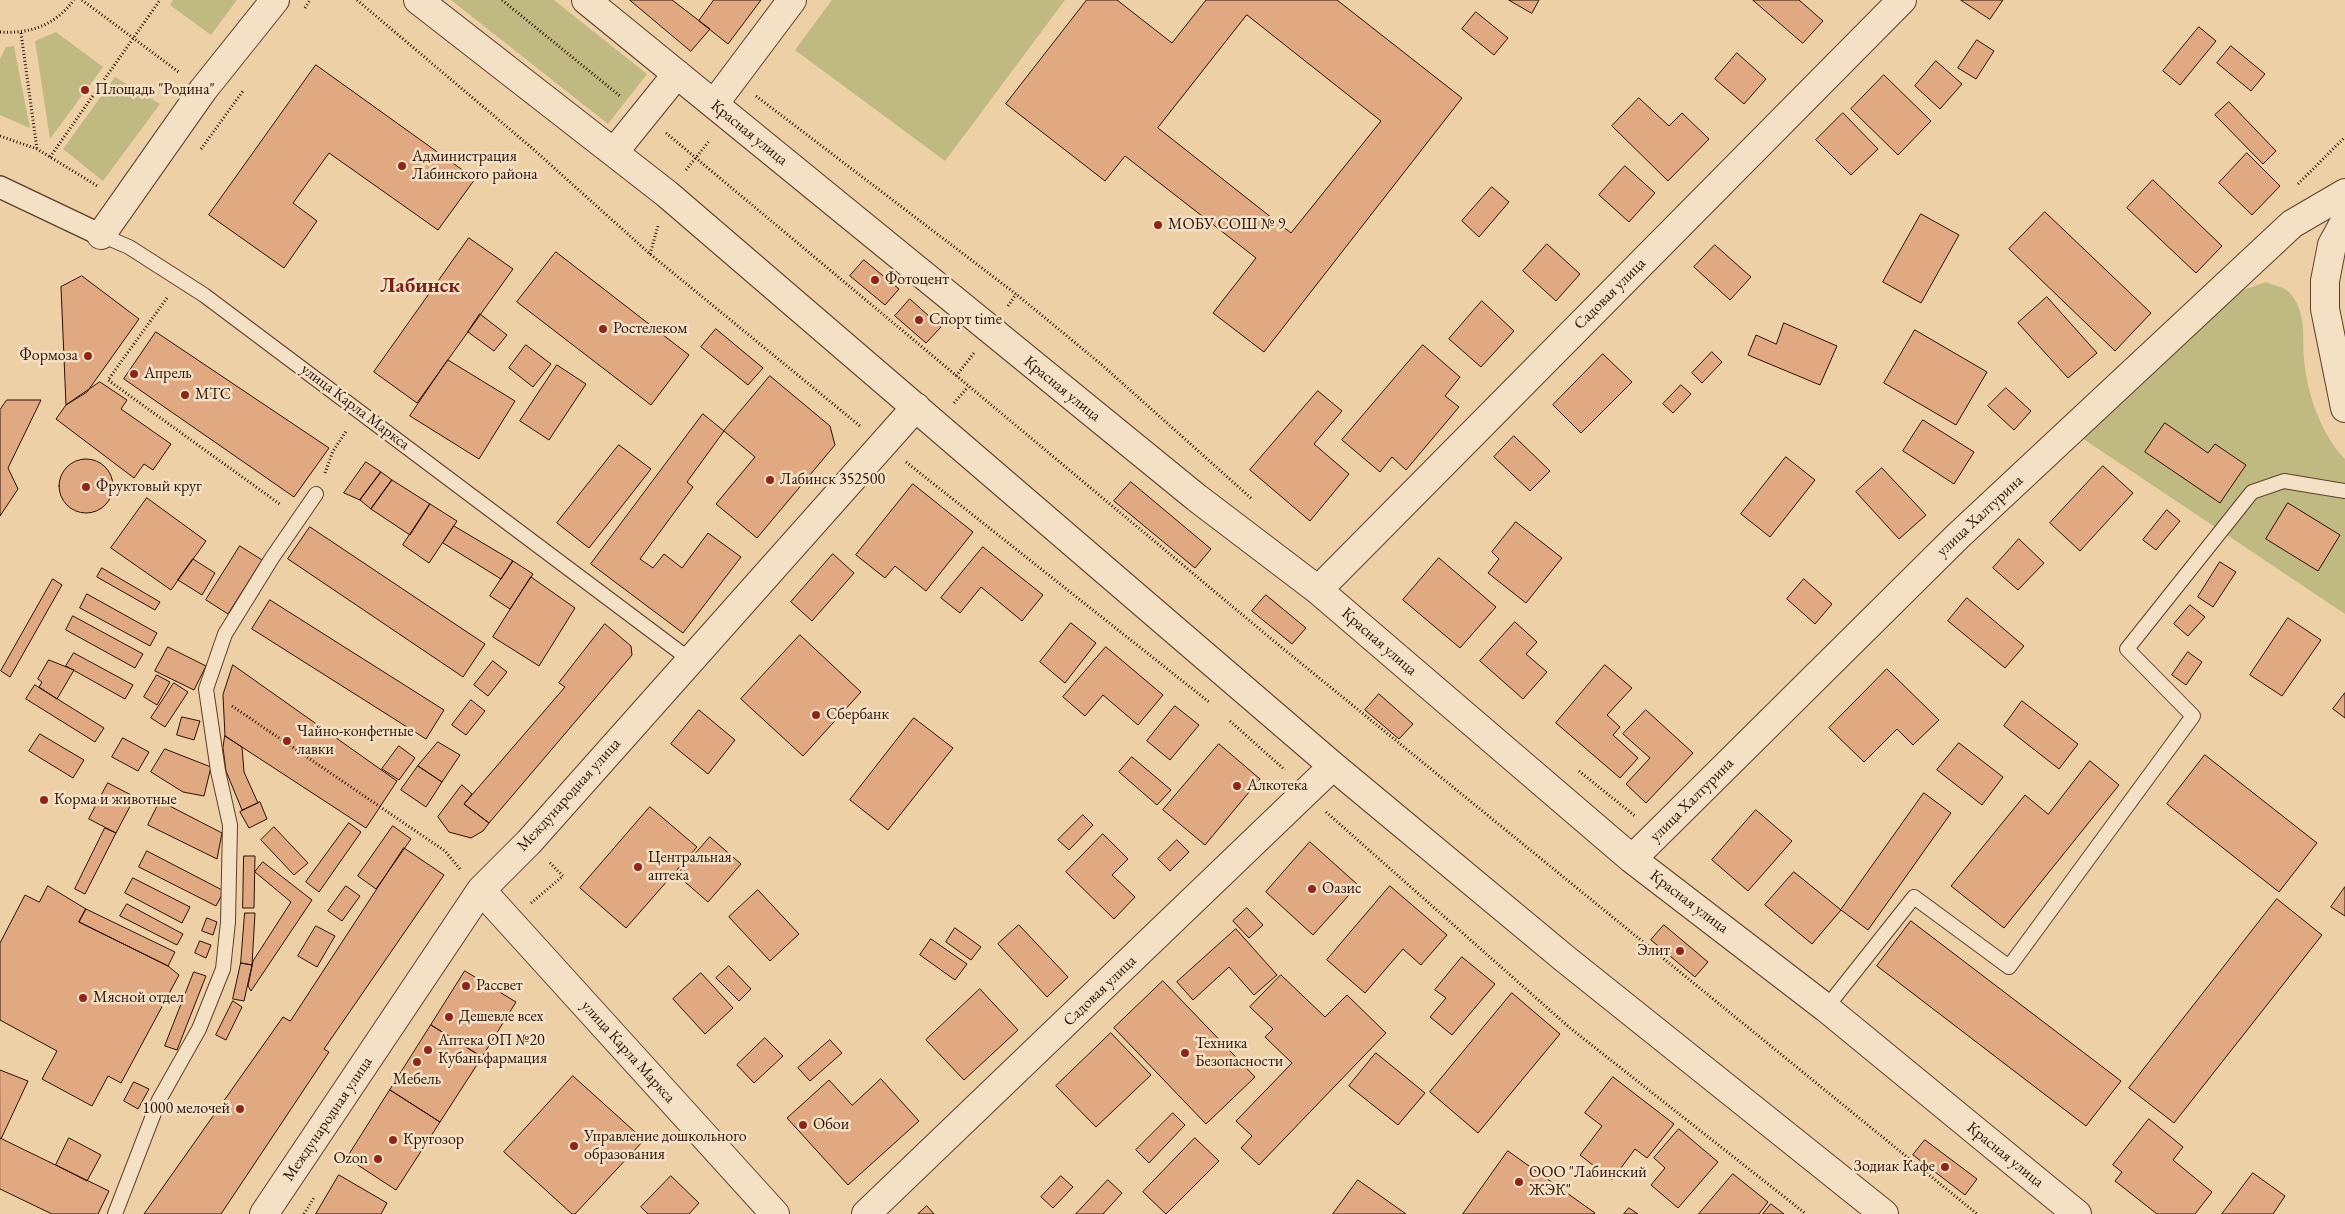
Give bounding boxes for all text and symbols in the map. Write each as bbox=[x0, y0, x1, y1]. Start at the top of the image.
place label: Площадь "Родина" bbox=[95, 80, 215, 100]
marker: Площадь "Родина" bbox=[79, 84, 91, 96]
street label: Красная улица bbox=[707, 96, 791, 170]
place label: Администрация Лабинского района bbox=[412, 147, 538, 185]
marker: Администрация Лабинского района bbox=[396, 160, 408, 172]
place label: МОБУ СОШ № 9 bbox=[1168, 215, 1285, 235]
marker: МОБУ СОШ № 9 bbox=[1152, 219, 1164, 231]
street label: Садовая улица bbox=[1570, 254, 1650, 334]
place label: Фотоцент bbox=[885, 270, 949, 290]
district label: Лабинск bbox=[380, 273, 460, 299]
marker: Фотоцент bbox=[869, 274, 881, 286]
place label: Спорт time bbox=[929, 310, 1002, 330]
marker: Спорт time bbox=[913, 314, 925, 326]
place label: Ростелеком bbox=[613, 319, 687, 339]
marker: Ростелеком bbox=[597, 323, 609, 335]
place label: Формоза bbox=[20, 346, 78, 366]
marker: Формоза bbox=[82, 350, 94, 362]
street label: Красная улица bbox=[1020, 352, 1104, 426]
street label: улица Карла Маркса bbox=[297, 360, 413, 454]
place label: Апрель bbox=[144, 364, 192, 384]
marker: Апрель bbox=[128, 368, 140, 380]
place label: МТС bbox=[195, 385, 231, 405]
marker: МТС bbox=[179, 389, 191, 401]
place label: Лабинск 352500 bbox=[780, 470, 885, 490]
street label: улица Халтурина bbox=[1933, 471, 2027, 561]
marker: Лабинск 352500 bbox=[764, 474, 776, 486]
place label: Фруктовый круг bbox=[96, 477, 202, 497]
marker: Фруктовый круг bbox=[80, 481, 92, 493]
street label: Красная улица bbox=[1337, 604, 1421, 680]
place label: Сбербанк bbox=[826, 705, 889, 725]
marker: Сбербанк bbox=[810, 709, 822, 721]
place label: Чайно-конфетные лавки bbox=[297, 722, 413, 760]
street label: Международная улица bbox=[513, 734, 625, 856]
marker: Чайно-конфетные лавки bbox=[281, 735, 293, 747]
street label: улица Халтурина bbox=[1646, 754, 1738, 846]
place label: Алкотека bbox=[1247, 776, 1308, 796]
marker: Алкотека bbox=[1231, 780, 1243, 792]
place label: Корма и животные bbox=[54, 790, 177, 810]
marker: Корма и животные bbox=[38, 794, 50, 806]
place label: Центральная аптека bbox=[648, 848, 732, 886]
marker: Центральная аптека bbox=[632, 861, 644, 873]
street label: Красная улица bbox=[1646, 866, 1732, 938]
place label: Оазис bbox=[1322, 879, 1362, 899]
marker: Оазис bbox=[1306, 883, 1318, 895]
place label: Элит bbox=[1637, 941, 1670, 961]
marker: Элит bbox=[1674, 945, 1686, 957]
street label: Садовая улица bbox=[1060, 952, 1140, 1030]
place label: Рассвет bbox=[476, 976, 522, 996]
marker: Рассвет bbox=[460, 980, 472, 992]
place label: Мясной отдел bbox=[93, 988, 184, 1008]
marker: Мясной отдел bbox=[77, 992, 89, 1004]
street label: улица Карла Маркса bbox=[577, 997, 679, 1107]
place label: Дешевле всех bbox=[459, 1007, 543, 1027]
marker: Дешевле всех bbox=[443, 1011, 455, 1023]
place label: Аптека ОП №20 Кубаньфармация bbox=[438, 1031, 547, 1069]
place label: Техника Безопасности bbox=[1195, 1034, 1283, 1072]
marker: Аптека ОП №20 Кубаньфармация bbox=[422, 1044, 434, 1056]
marker: Техника Безопасности bbox=[1179, 1047, 1191, 1059]
street label: Международная улица bbox=[279, 1053, 377, 1185]
marker: Мебель bbox=[411, 1056, 423, 1068]
place label: Мебель bbox=[393, 1070, 441, 1090]
place label: 1000 мелочей bbox=[142, 1099, 230, 1119]
marker: 1000 мелочей bbox=[234, 1103, 246, 1115]
place label: Обои bbox=[813, 1115, 849, 1135]
street label: Красная улица bbox=[1963, 1118, 2047, 1192]
marker: Обои bbox=[797, 1119, 809, 1131]
place label: Управление дошкольного образования bbox=[584, 1127, 747, 1165]
place label: Кругозор bbox=[403, 1130, 464, 1150]
marker: Кругозор bbox=[387, 1134, 399, 1146]
marker: Управление дошкольного образования bbox=[568, 1140, 580, 1152]
place label: Ozon bbox=[333, 1149, 368, 1169]
marker: Ozon bbox=[372, 1153, 384, 1165]
place label: Зодиак Кафе bbox=[1854, 1157, 1935, 1177]
marker: Зодиак Кафе bbox=[1939, 1161, 1951, 1173]
place label: ООО "Лабинский ЖЭК" bbox=[1529, 1163, 1647, 1201]
marker: ООО "Лабинский ЖЭК" bbox=[1513, 1176, 1525, 1188]

